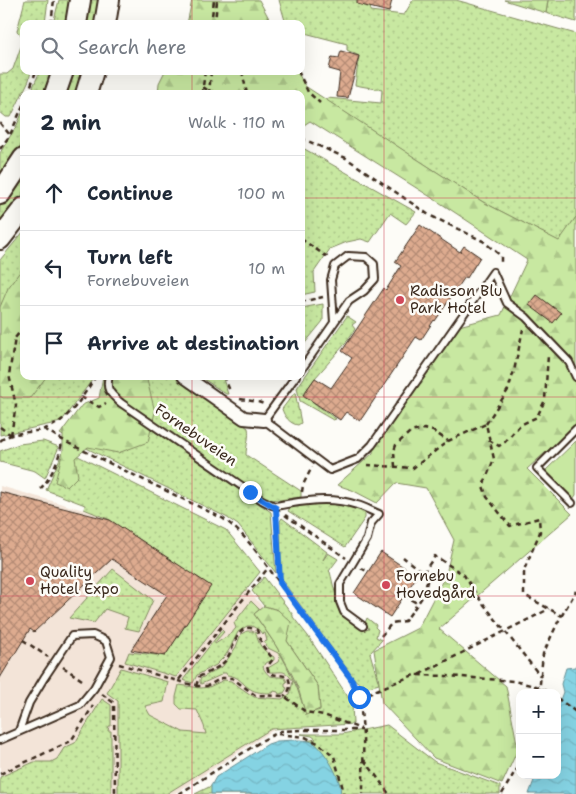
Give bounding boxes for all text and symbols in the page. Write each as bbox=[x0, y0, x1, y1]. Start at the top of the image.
search box bbox=[20, 20, 305, 75]
icon: search bbox=[38, 34, 66, 62]
text: Search here bbox=[78, 35, 187, 60]
text: 2 min bbox=[40, 109, 101, 137]
text: Walk · 110 m bbox=[188, 112, 285, 133]
icon: ahead bbox=[40, 179, 68, 207]
text: Continue bbox=[87, 181, 173, 206]
text: 100 m bbox=[237, 183, 285, 204]
text: Turn left bbox=[87, 245, 173, 270]
icon: left bbox=[40, 254, 68, 282]
text: 10 m bbox=[248, 258, 285, 279]
text: Fornebuveien bbox=[87, 270, 189, 291]
place label: Radisson Blu Park Hotel bbox=[410, 281, 502, 318]
marker: Radisson Blu Park Hotel bbox=[394, 294, 406, 306]
icon: arrive bbox=[40, 329, 68, 357]
text: Arrive at destination bbox=[87, 331, 299, 356]
street label: Fornebuveien bbox=[151, 399, 241, 471]
route end bbox=[239, 481, 262, 504]
place label: Quality Hotel Expo bbox=[40, 562, 119, 599]
place label: Fornebu Hovedgård bbox=[396, 566, 476, 603]
marker: Quality Hotel Expo bbox=[24, 575, 36, 587]
marker: Fornebu Hovedgård bbox=[380, 579, 392, 591]
route start bbox=[348, 686, 371, 709]
map controls bbox=[516, 689, 561, 779]
button: + bbox=[516, 689, 561, 734]
button: − bbox=[516, 734, 561, 779]

